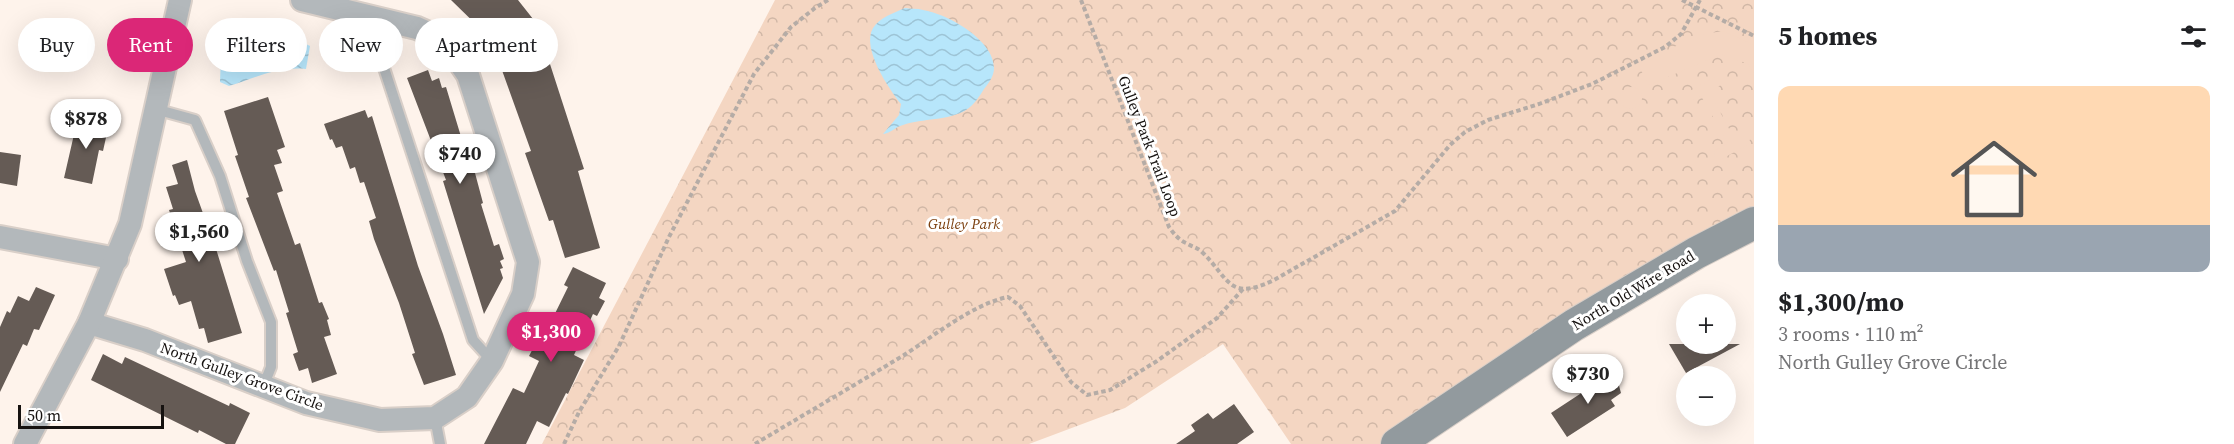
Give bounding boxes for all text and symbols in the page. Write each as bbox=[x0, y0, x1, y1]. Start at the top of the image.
chip: Buy bbox=[18, 18, 95, 72]
chip: Rent bbox=[107, 18, 193, 72]
chip: Filters bbox=[205, 18, 307, 72]
chip: New bbox=[319, 18, 403, 72]
chip: Apartment bbox=[415, 18, 558, 72]
text: 5 homes bbox=[1778, 18, 1877, 54]
icon: filters bbox=[2177, 20, 2210, 53]
street label: Gulley Park Trail Loop bbox=[1113, 72, 1187, 220]
pin: $878 bbox=[50, 99, 122, 150]
text: $878 bbox=[64, 104, 108, 132]
icon: home bbox=[1940, 125, 2048, 233]
pin: $740 bbox=[424, 134, 496, 185]
text: $740 bbox=[438, 139, 482, 167]
pin: $1,560 bbox=[150, 212, 248, 263]
park label: Gulley Park bbox=[928, 213, 1001, 234]
text: $1,560 bbox=[169, 217, 229, 245]
street label: North Old Wire Road bbox=[1568, 245, 1699, 335]
text: $1,300/mo bbox=[1778, 284, 1904, 320]
map controls bbox=[1676, 294, 1736, 426]
button: + bbox=[1676, 294, 1736, 354]
pin: $1,300 bbox=[502, 312, 600, 363]
text: $1,300 bbox=[521, 317, 581, 345]
text: 3 rooms · 110 m² bbox=[1778, 320, 1924, 348]
street label: North Gulley Grove Circle bbox=[158, 337, 327, 415]
text: North Gulley Grove Circle bbox=[1778, 348, 2008, 376]
pin: $730 bbox=[1552, 354, 1624, 405]
text: $730 bbox=[1566, 359, 1610, 387]
button: − bbox=[1676, 366, 1736, 426]
scale bar bbox=[18, 402, 164, 430]
text: 50 m bbox=[27, 404, 61, 426]

